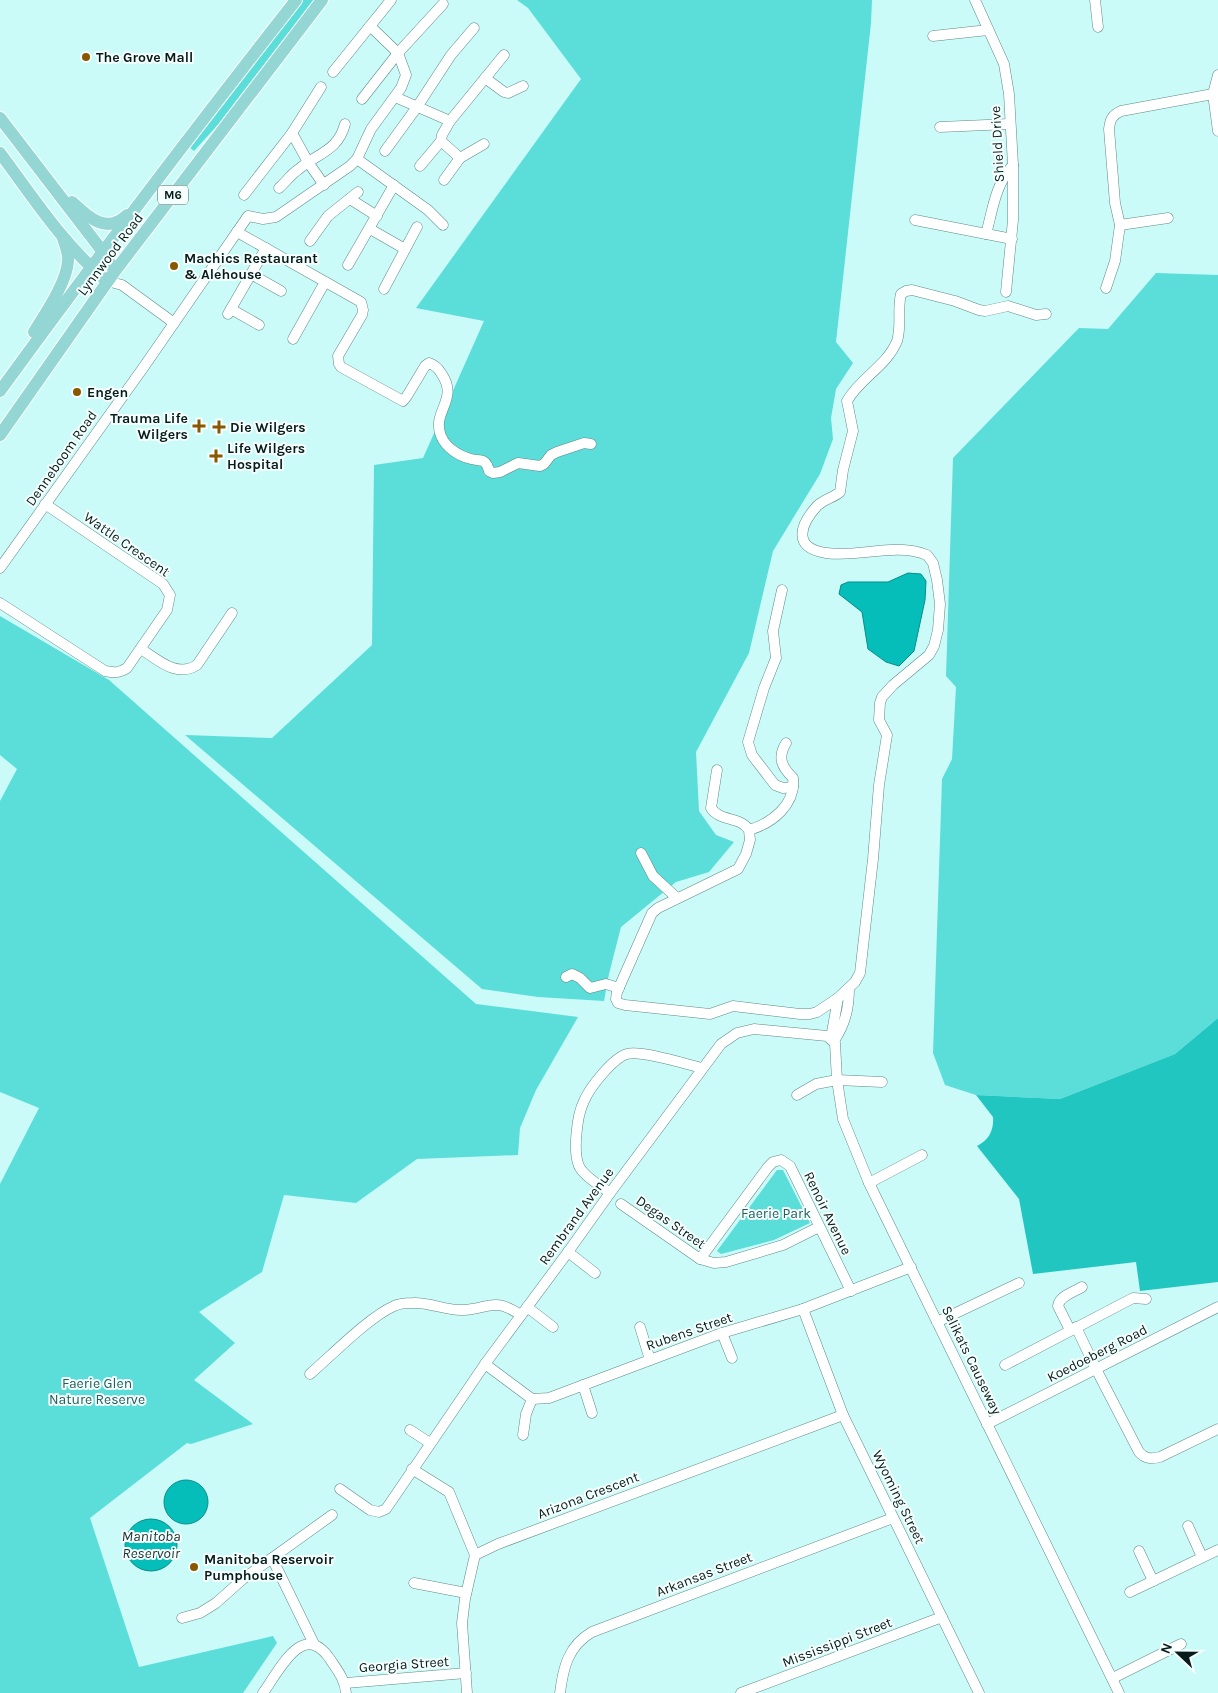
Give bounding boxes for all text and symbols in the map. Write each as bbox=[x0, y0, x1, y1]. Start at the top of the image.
place label: The Grove Mall bbox=[96, 49, 193, 66]
marker: The Grove Mall bbox=[80, 51, 92, 63]
street label: Shield Drive bbox=[987, 105, 1008, 183]
road number: M6 bbox=[158, 186, 188, 204]
street label: Lynnwood Road bbox=[74, 210, 147, 299]
place label: Machics Restaurant & Alehouse bbox=[184, 250, 318, 283]
marker: Machics Restaurant & Alehouse bbox=[168, 260, 180, 272]
place label: Engen bbox=[87, 384, 128, 401]
marker: Engen bbox=[71, 386, 83, 398]
street label: Denneboom Road bbox=[22, 407, 101, 509]
place label: Trauma Life Wilgers bbox=[110, 410, 188, 443]
marker: Trauma Life Wilgers bbox=[192, 419, 206, 433]
place label: Die Wilgers bbox=[230, 419, 306, 436]
marker: Die Wilgers bbox=[212, 420, 226, 434]
place label: Life Wilgers Hospital bbox=[227, 440, 305, 473]
marker: Life Wilgers Hospital bbox=[209, 449, 223, 463]
street label: Wattle Crescent bbox=[80, 508, 173, 580]
street label: Rembrand Avenue bbox=[535, 1164, 617, 1268]
street label: Renoir Avenue bbox=[800, 1169, 855, 1258]
street label: Degas Street bbox=[633, 1192, 709, 1253]
park label: Faerie Park bbox=[741, 1205, 811, 1222]
street label: Selikats Causeway bbox=[938, 1303, 1005, 1418]
street label: Rubens Street bbox=[644, 1309, 735, 1354]
street label: Koedoeberg Road bbox=[1044, 1321, 1150, 1386]
park label: Faerie Glen Nature Reserve bbox=[49, 1375, 145, 1408]
street label: Wyoming Street bbox=[869, 1448, 929, 1547]
street label: Arizona Crescent bbox=[535, 1468, 641, 1523]
water label: Manitoba Reservoir bbox=[121, 1527, 181, 1562]
street label: Arkansas Street bbox=[654, 1548, 755, 1601]
place label: Manitoba Reservoir Pumphouse bbox=[204, 1551, 334, 1584]
marker: Manitoba Reservoir Pumphouse bbox=[188, 1561, 200, 1573]
street label: Mississippi Street bbox=[780, 1614, 894, 1671]
north arrow bbox=[1153, 1628, 1203, 1678]
text: N bbox=[1157, 1640, 1176, 1656]
street label: Georgia Street bbox=[358, 1653, 450, 1676]

